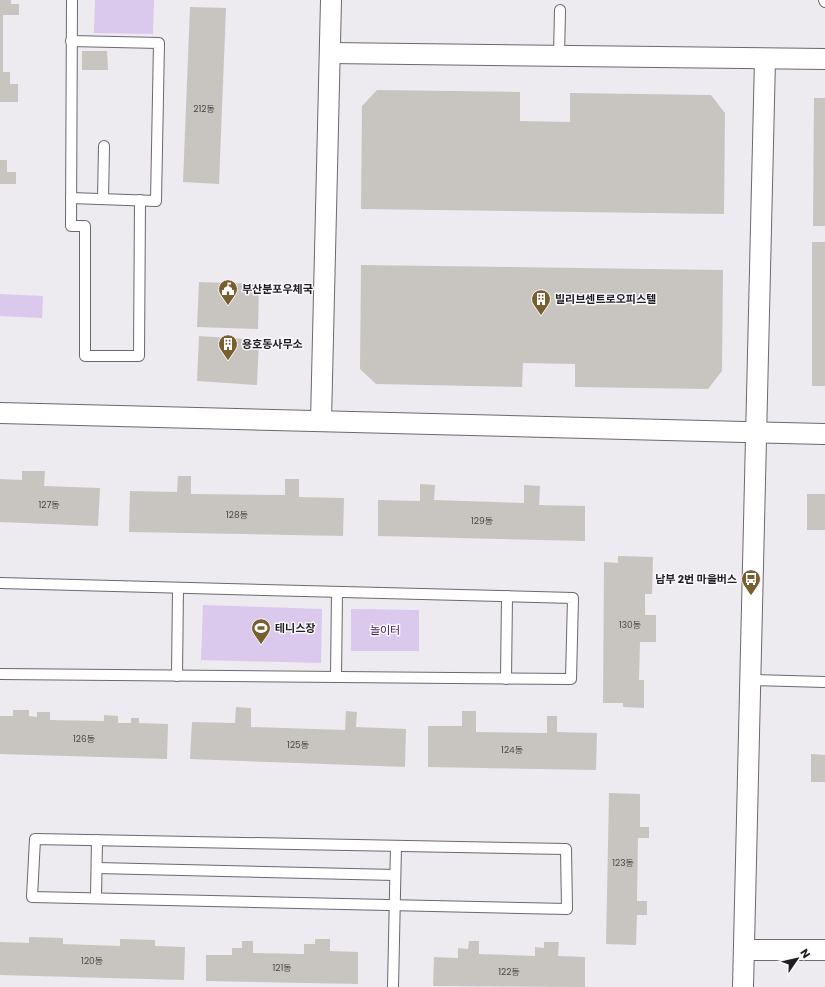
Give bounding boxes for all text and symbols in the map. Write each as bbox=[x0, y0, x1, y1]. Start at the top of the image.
house number: 212동 bbox=[193, 103, 215, 115]
public building icon: 부산분포우체국 bbox=[217, 278, 239, 306]
place label: 부산분포우체국 bbox=[242, 281, 313, 297]
building icon: 빌리브센트로오피스텔 bbox=[530, 288, 552, 316]
place label: 빌리브센트로오피스텔 bbox=[555, 291, 656, 307]
building icon: 용호동사무소 bbox=[217, 333, 239, 361]
place label: 용호동사무소 bbox=[242, 336, 303, 352]
house number: 127동 bbox=[38, 499, 60, 511]
house number: 128동 bbox=[226, 509, 248, 521]
house number: 129동 bbox=[471, 515, 493, 527]
bus stop icon: 남부 2번 마을버스 bbox=[740, 568, 762, 596]
place label: 남부 2번 마을버스 bbox=[655, 571, 737, 587]
sports icon: 테니스장 bbox=[250, 617, 272, 645]
house number: 130동 bbox=[619, 619, 641, 631]
place label: 테니스장 bbox=[275, 620, 315, 636]
park label: 놀이터 bbox=[370, 622, 400, 638]
house number: 126동 bbox=[73, 733, 95, 745]
house number: 125동 bbox=[287, 739, 309, 751]
house number: 124동 bbox=[501, 744, 523, 756]
house number: 123동 bbox=[612, 857, 634, 869]
north arrow bbox=[777, 939, 817, 979]
text: N bbox=[796, 946, 814, 961]
house number: 120동 bbox=[81, 955, 103, 967]
house number: 121동 bbox=[272, 962, 292, 974]
house number: 122동 bbox=[498, 966, 520, 978]

